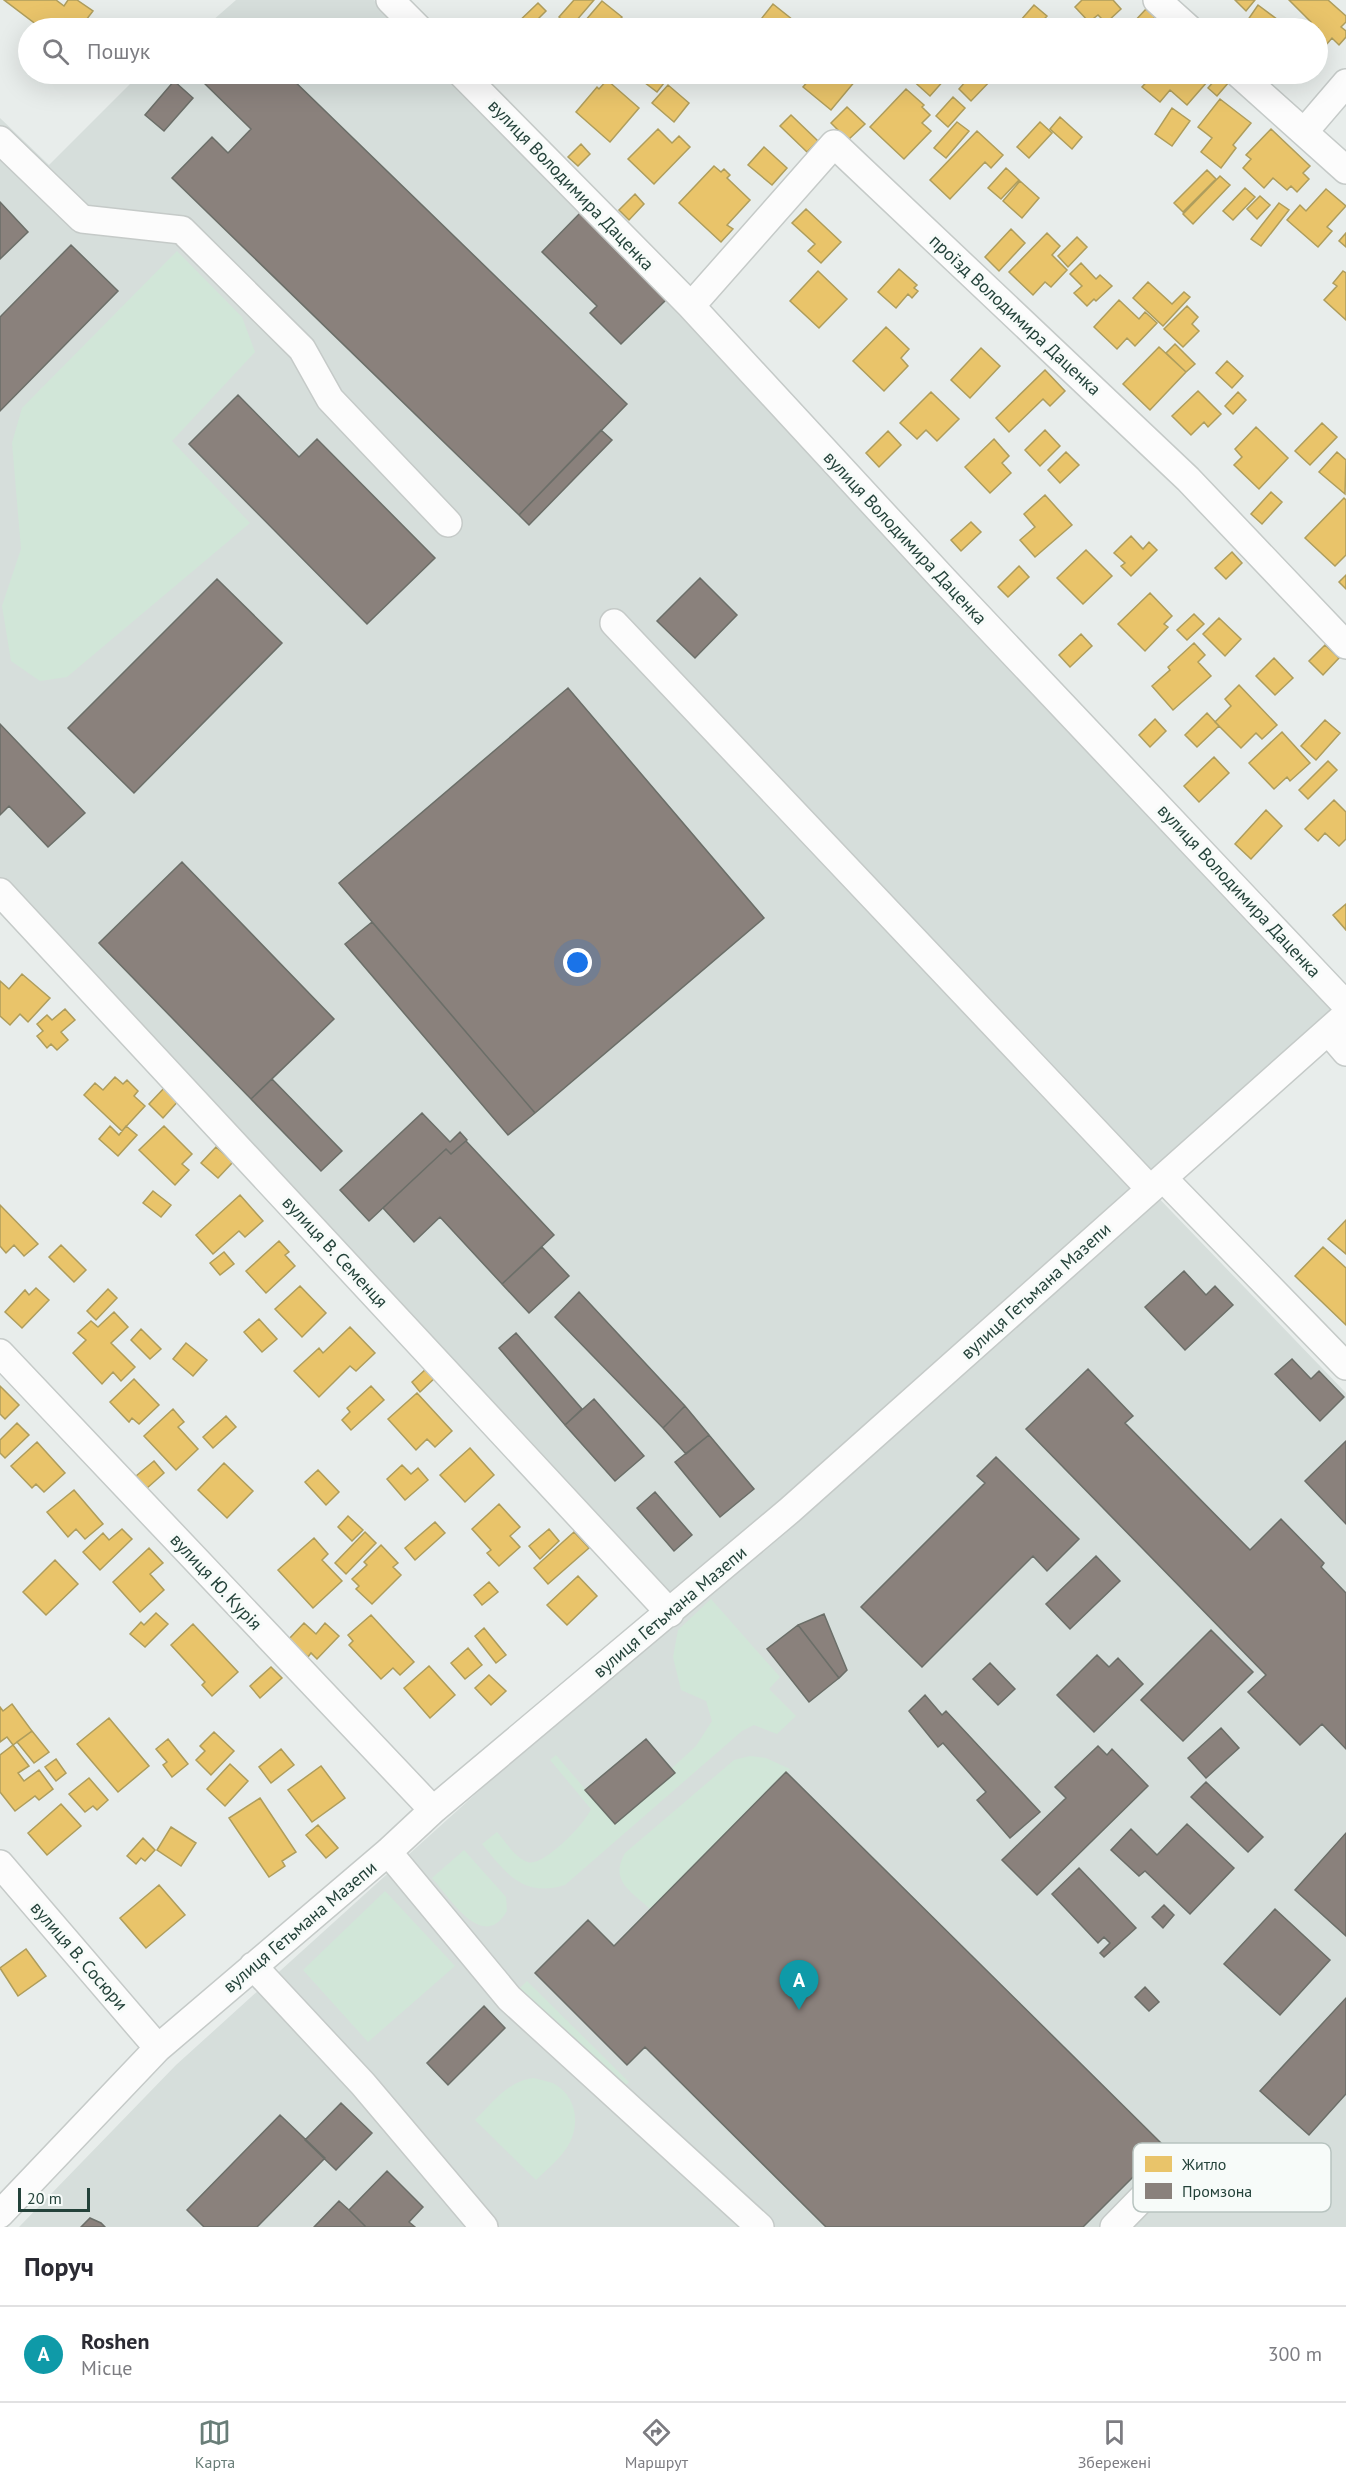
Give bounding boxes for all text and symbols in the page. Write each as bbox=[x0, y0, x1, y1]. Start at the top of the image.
search box bbox=[18, 18, 1328, 84]
icon: search bbox=[39, 35, 72, 68]
text: Пошук bbox=[87, 37, 150, 65]
street label: вулиця Володимира Даценка bbox=[484, 94, 659, 275]
street label: проїзд Володимира Даценка bbox=[925, 229, 1106, 400]
street label: вулиця Володимира Даценка bbox=[819, 446, 992, 629]
street label: вулиця Володимира Даценка bbox=[1153, 799, 1326, 982]
your location bbox=[563, 948, 592, 977]
street label: вулиця В. Семенця bbox=[278, 1191, 393, 1312]
street label: вулиця Гетьмана Мазепи bbox=[956, 1217, 1115, 1364]
street label: вулиця Ю. Курія bbox=[166, 1528, 267, 1635]
street label: вулиця Гетьмана Мазепи bbox=[588, 1541, 751, 1683]
street label: вулиця Гетьмана Мазепи bbox=[218, 1856, 381, 1998]
street label: вулиця В. Сосюри bbox=[26, 1896, 133, 2015]
pin: A bbox=[780, 1960, 818, 2010]
legend bbox=[1133, 2143, 1331, 2212]
text: Житло bbox=[1181, 2154, 1226, 2174]
text: Промзона bbox=[1182, 2181, 1252, 2201]
scale bar bbox=[18, 2185, 90, 2212]
text: 20 m bbox=[27, 2188, 62, 2208]
text: Поруч bbox=[24, 2250, 94, 2283]
text: Roshen bbox=[81, 2327, 149, 2355]
text: A bbox=[37, 2341, 50, 2367]
text: 300 m bbox=[1268, 2341, 1322, 2367]
text: Місце bbox=[81, 2355, 132, 2381]
tab: Карта bbox=[195, 2416, 235, 2472]
tab: Маршрут bbox=[625, 2416, 688, 2472]
tab: Збережені bbox=[1078, 2416, 1151, 2472]

